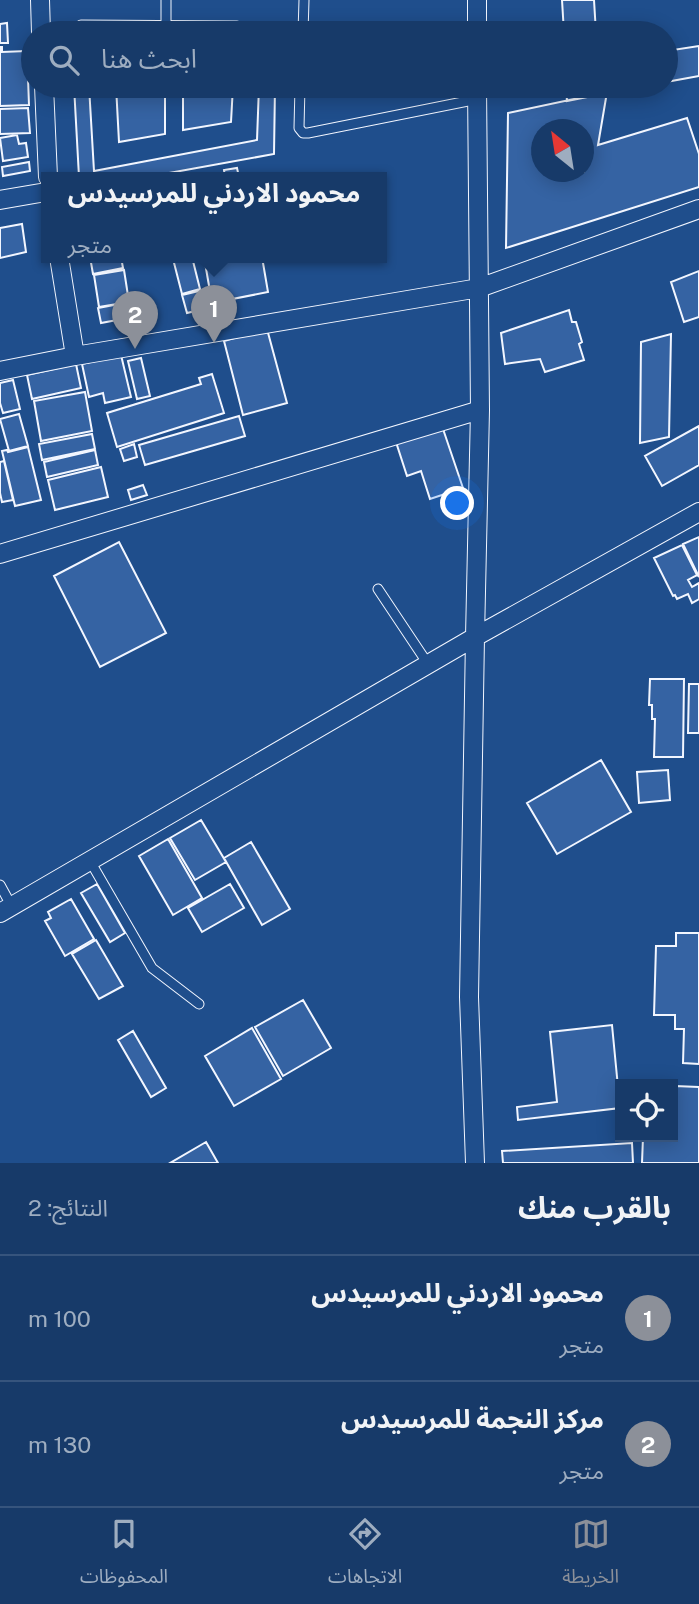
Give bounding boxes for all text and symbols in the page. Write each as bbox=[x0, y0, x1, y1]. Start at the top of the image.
search box bbox=[21, 21, 678, 98]
icon: search bbox=[45, 41, 83, 79]
text: ابحث هنا bbox=[101, 43, 197, 74]
north arrow bbox=[531, 119, 594, 182]
popup bbox=[41, 172, 387, 263]
text: محمود الاردني للمرسيدس bbox=[68, 177, 360, 208]
text: متجر bbox=[68, 231, 112, 258]
pin: 1 bbox=[191, 285, 237, 343]
pin: 2 bbox=[112, 291, 158, 349]
your location bbox=[440, 486, 474, 520]
map controls bbox=[615, 1079, 678, 1142]
button: locate bbox=[615, 1079, 678, 1142]
text: بالقرب منك bbox=[518, 1189, 671, 1225]
text: النتائج: 2 bbox=[28, 1194, 108, 1221]
text: محمود الاردني للمرسيدس bbox=[311, 1277, 604, 1308]
text: 100 m bbox=[28, 1305, 91, 1332]
text: 1 bbox=[643, 1305, 653, 1332]
text: متجر bbox=[560, 1331, 604, 1358]
text: مركز النجمة للمرسيدس bbox=[341, 1403, 604, 1434]
text: 130 m bbox=[28, 1431, 91, 1458]
text: 2 bbox=[641, 1431, 655, 1458]
text: متجر bbox=[560, 1457, 604, 1484]
tab: المحفوظات bbox=[80, 1515, 168, 1597]
tab: الاتجاهات bbox=[328, 1515, 402, 1597]
tab: الخريطة bbox=[562, 1515, 619, 1597]

